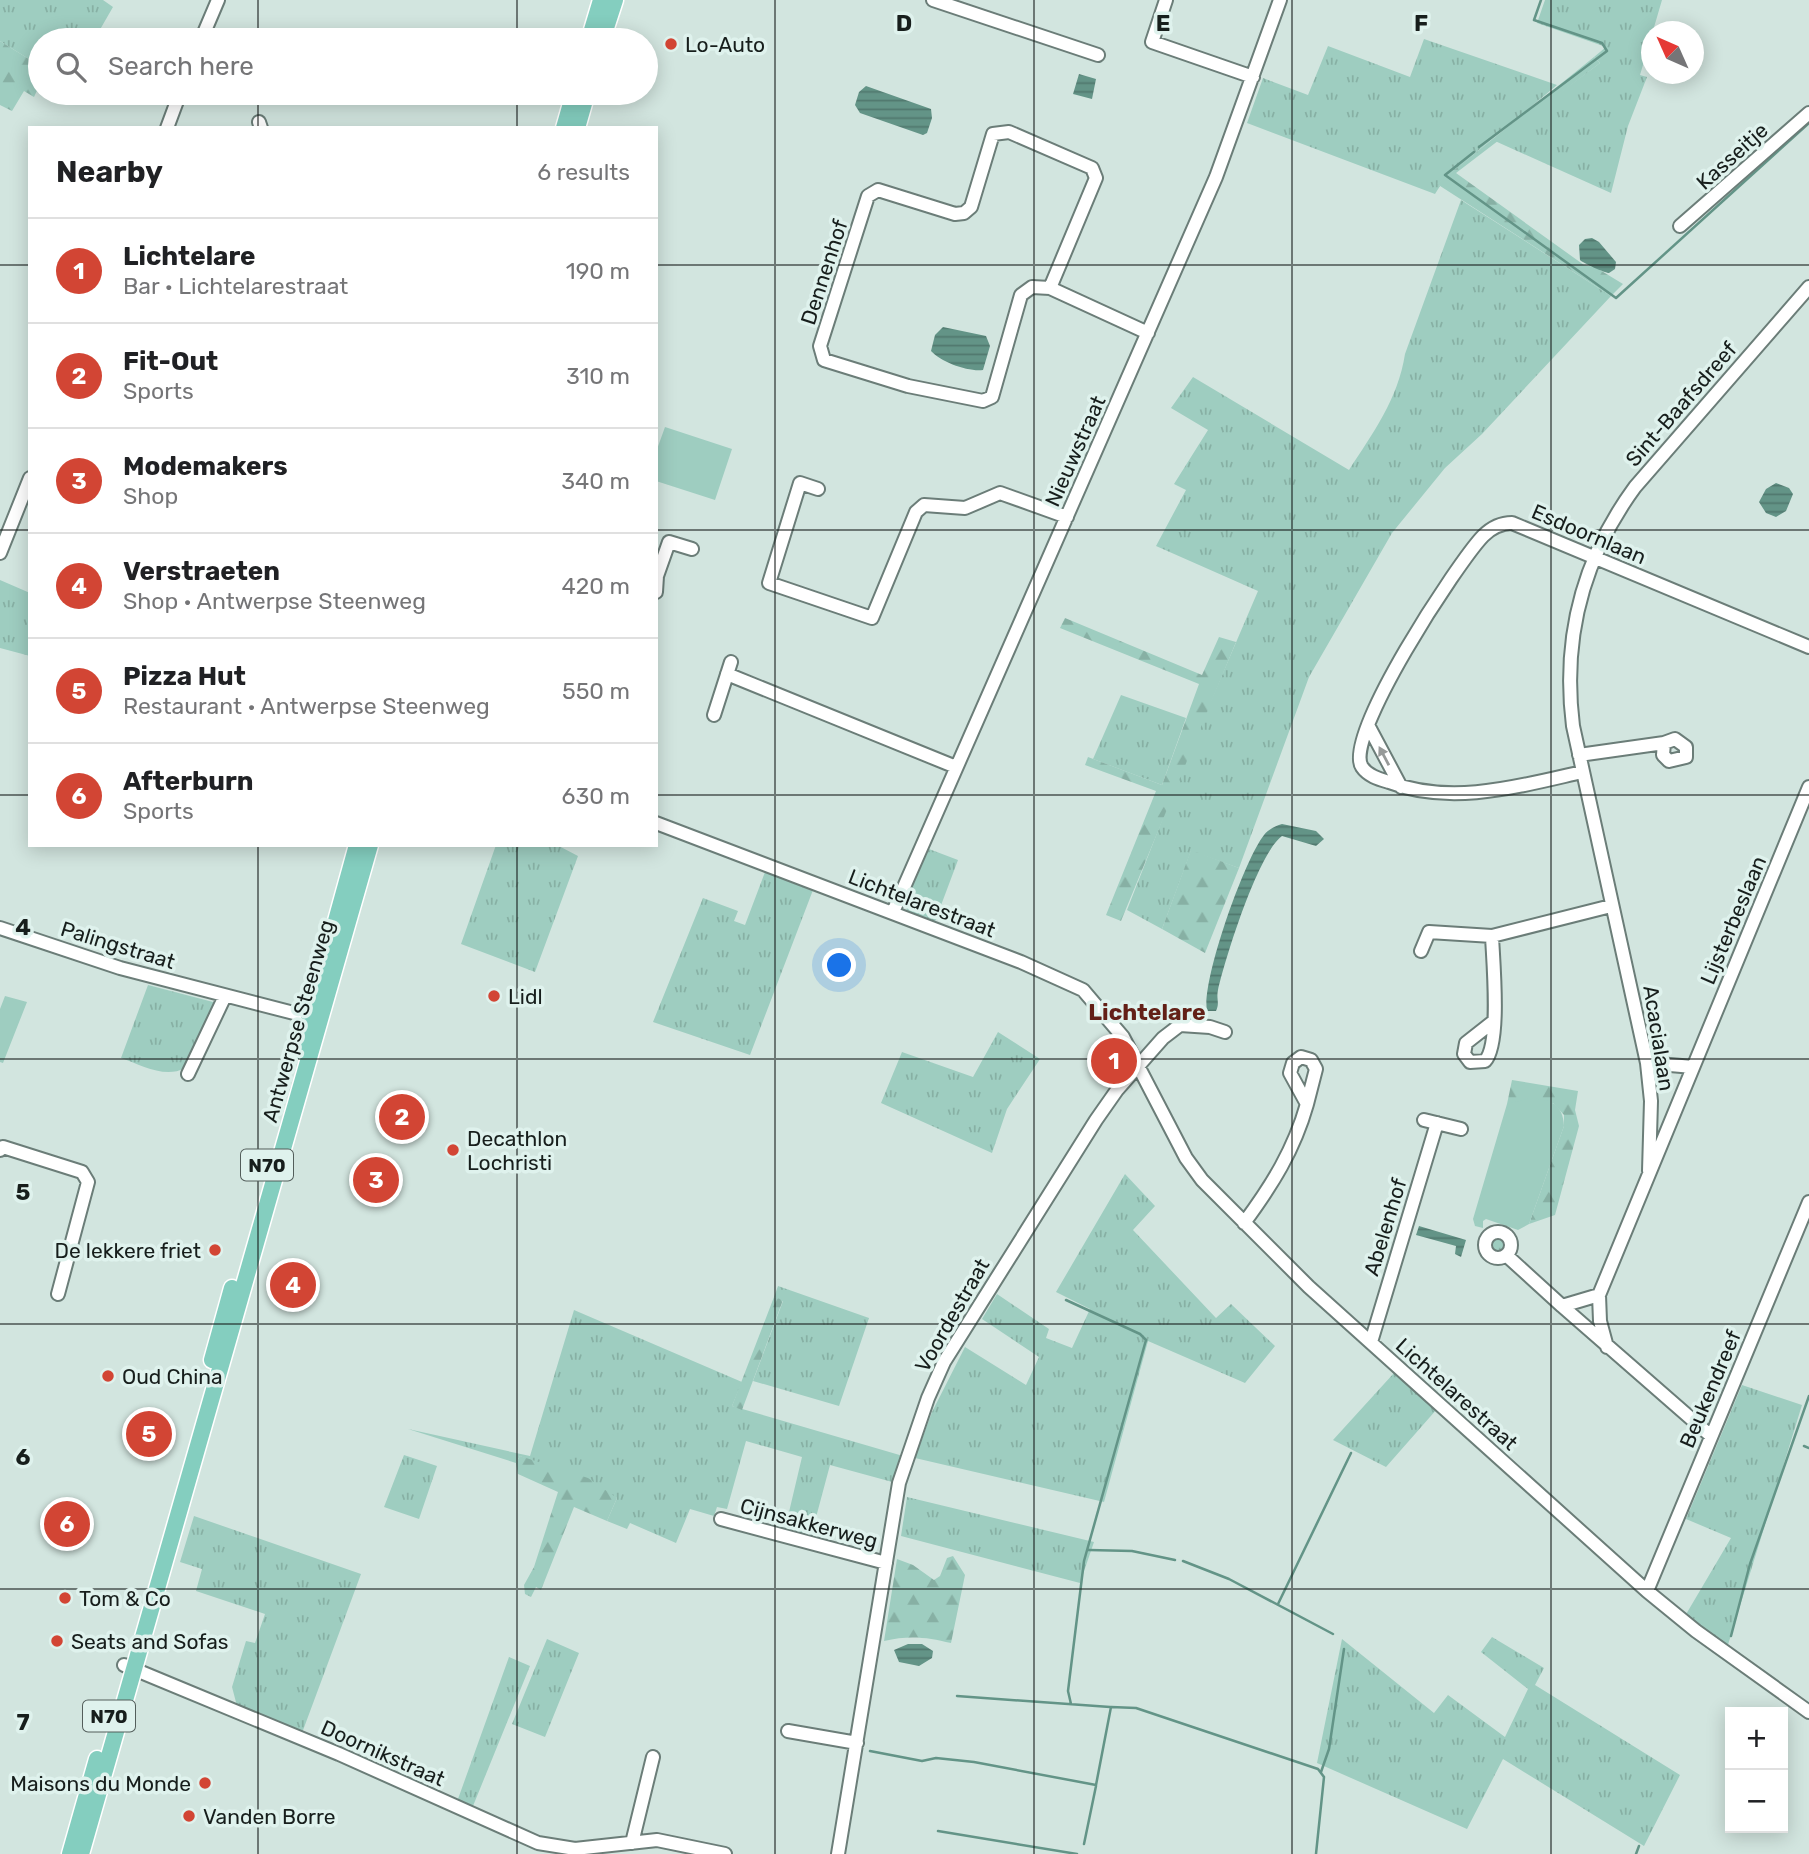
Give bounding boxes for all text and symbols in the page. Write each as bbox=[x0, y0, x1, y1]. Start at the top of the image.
text: D bbox=[896, 9, 912, 37]
text: E bbox=[1156, 9, 1170, 37]
text: F bbox=[1414, 9, 1428, 37]
north arrow bbox=[1641, 21, 1704, 84]
search box bbox=[28, 28, 658, 105]
place label: Lo-Auto bbox=[685, 32, 765, 57]
marker: Lo-Auto bbox=[663, 36, 679, 52]
icon: search bbox=[52, 48, 90, 86]
text: Search here bbox=[108, 51, 254, 82]
street label: Kasseitje bbox=[1691, 117, 1773, 195]
text: Nearby bbox=[56, 154, 163, 190]
text: 6 results bbox=[537, 158, 630, 186]
street label: Dennenhof bbox=[795, 216, 853, 328]
text: Lichtelare bbox=[123, 241, 256, 272]
text: 1 bbox=[73, 257, 85, 285]
text: 190 m bbox=[566, 257, 630, 285]
text: Bar · Lichtelarestraat bbox=[123, 272, 348, 300]
street label: Sint-Baafsdreef bbox=[1620, 337, 1742, 471]
text: Fit-Out bbox=[123, 346, 218, 377]
text: 2 bbox=[72, 362, 86, 390]
text: 310 m bbox=[566, 362, 630, 390]
text: Sports bbox=[123, 377, 194, 405]
street label: Nieuwstraat bbox=[1039, 392, 1111, 510]
text: Modemakers bbox=[123, 451, 288, 482]
text: 3 bbox=[71, 467, 87, 495]
text: 340 m bbox=[561, 467, 630, 495]
text: Shop bbox=[123, 482, 178, 510]
street label: Esdoornlaan bbox=[1528, 499, 1650, 569]
text: Verstraeten bbox=[123, 556, 280, 587]
text: 4 bbox=[71, 572, 87, 600]
text: 420 m bbox=[562, 572, 630, 600]
text: Shop · Antwerpse Steenweg bbox=[123, 587, 426, 615]
text: Pizza Hut bbox=[123, 661, 246, 692]
text: 5 bbox=[72, 677, 86, 705]
text: 550 m bbox=[562, 677, 630, 705]
text: Restaurant · Antwerpse Steenweg bbox=[123, 692, 490, 720]
one-way arrow bbox=[1378, 746, 1390, 766]
text: Afterburn bbox=[123, 766, 254, 797]
text: 6 bbox=[72, 782, 86, 810]
text: 630 m bbox=[562, 782, 630, 810]
text: Sports bbox=[123, 797, 194, 825]
street label: Lijsterbeslaan bbox=[1695, 852, 1771, 988]
street label: Lichtelarestraat bbox=[845, 863, 999, 943]
text: 4 bbox=[15, 913, 31, 941]
street label: Palingstraat bbox=[58, 916, 178, 974]
street label: Antwerpse Steenweg bbox=[257, 917, 339, 1125]
your location bbox=[822, 948, 856, 982]
street label: Acacialaan bbox=[1638, 983, 1680, 1093]
place label: Lidl bbox=[508, 984, 543, 1009]
marker: Lidl bbox=[486, 988, 502, 1004]
district label: Lichtelare bbox=[1088, 998, 1206, 1026]
pin: 1 bbox=[1091, 1035, 1137, 1087]
pin: 2 bbox=[379, 1091, 425, 1143]
place label: Decathlon Lochristi bbox=[467, 1126, 567, 1175]
marker: Decathlon Lochristi bbox=[445, 1142, 461, 1158]
road number: N70 bbox=[241, 1149, 293, 1180]
pin: 3 bbox=[353, 1154, 399, 1206]
street label: Abelenhof bbox=[1358, 1175, 1412, 1279]
text: 5 bbox=[16, 1178, 31, 1206]
place label: De lekkere friet bbox=[55, 1238, 201, 1263]
marker: De lekkere friet bbox=[207, 1242, 223, 1258]
street label: Voordestraat bbox=[909, 1254, 995, 1376]
pin: 4 bbox=[270, 1259, 316, 1311]
street label: Beukendreef bbox=[1674, 1327, 1746, 1451]
street label: Lichtelarestraat bbox=[1391, 1333, 1523, 1455]
place label: Oud China bbox=[122, 1364, 223, 1389]
marker: Oud China bbox=[100, 1368, 116, 1384]
pin: 5 bbox=[126, 1408, 172, 1460]
text: 6 bbox=[16, 1443, 31, 1471]
street label: Cijnsakkerweg bbox=[738, 1493, 880, 1553]
pin: 6 bbox=[44, 1498, 90, 1550]
place label: Tom & Co bbox=[79, 1586, 171, 1611]
marker: Tom & Co bbox=[57, 1590, 73, 1606]
place label: Seats and Sofas bbox=[71, 1629, 229, 1654]
marker: Seats and Sofas bbox=[49, 1633, 65, 1649]
road number: N70 bbox=[83, 1700, 135, 1732]
map controls bbox=[1725, 1707, 1788, 1833]
button: + bbox=[1725, 1707, 1788, 1770]
text: 7 bbox=[16, 1708, 30, 1736]
street label: Doornikstraat bbox=[317, 1715, 449, 1791]
button: − bbox=[1725, 1770, 1788, 1833]
place label: Maisons du Monde bbox=[10, 1771, 191, 1796]
marker: Maisons du Monde bbox=[197, 1775, 213, 1791]
place label: Vanden Borre bbox=[203, 1804, 336, 1829]
marker: Vanden Borre bbox=[181, 1808, 197, 1824]

